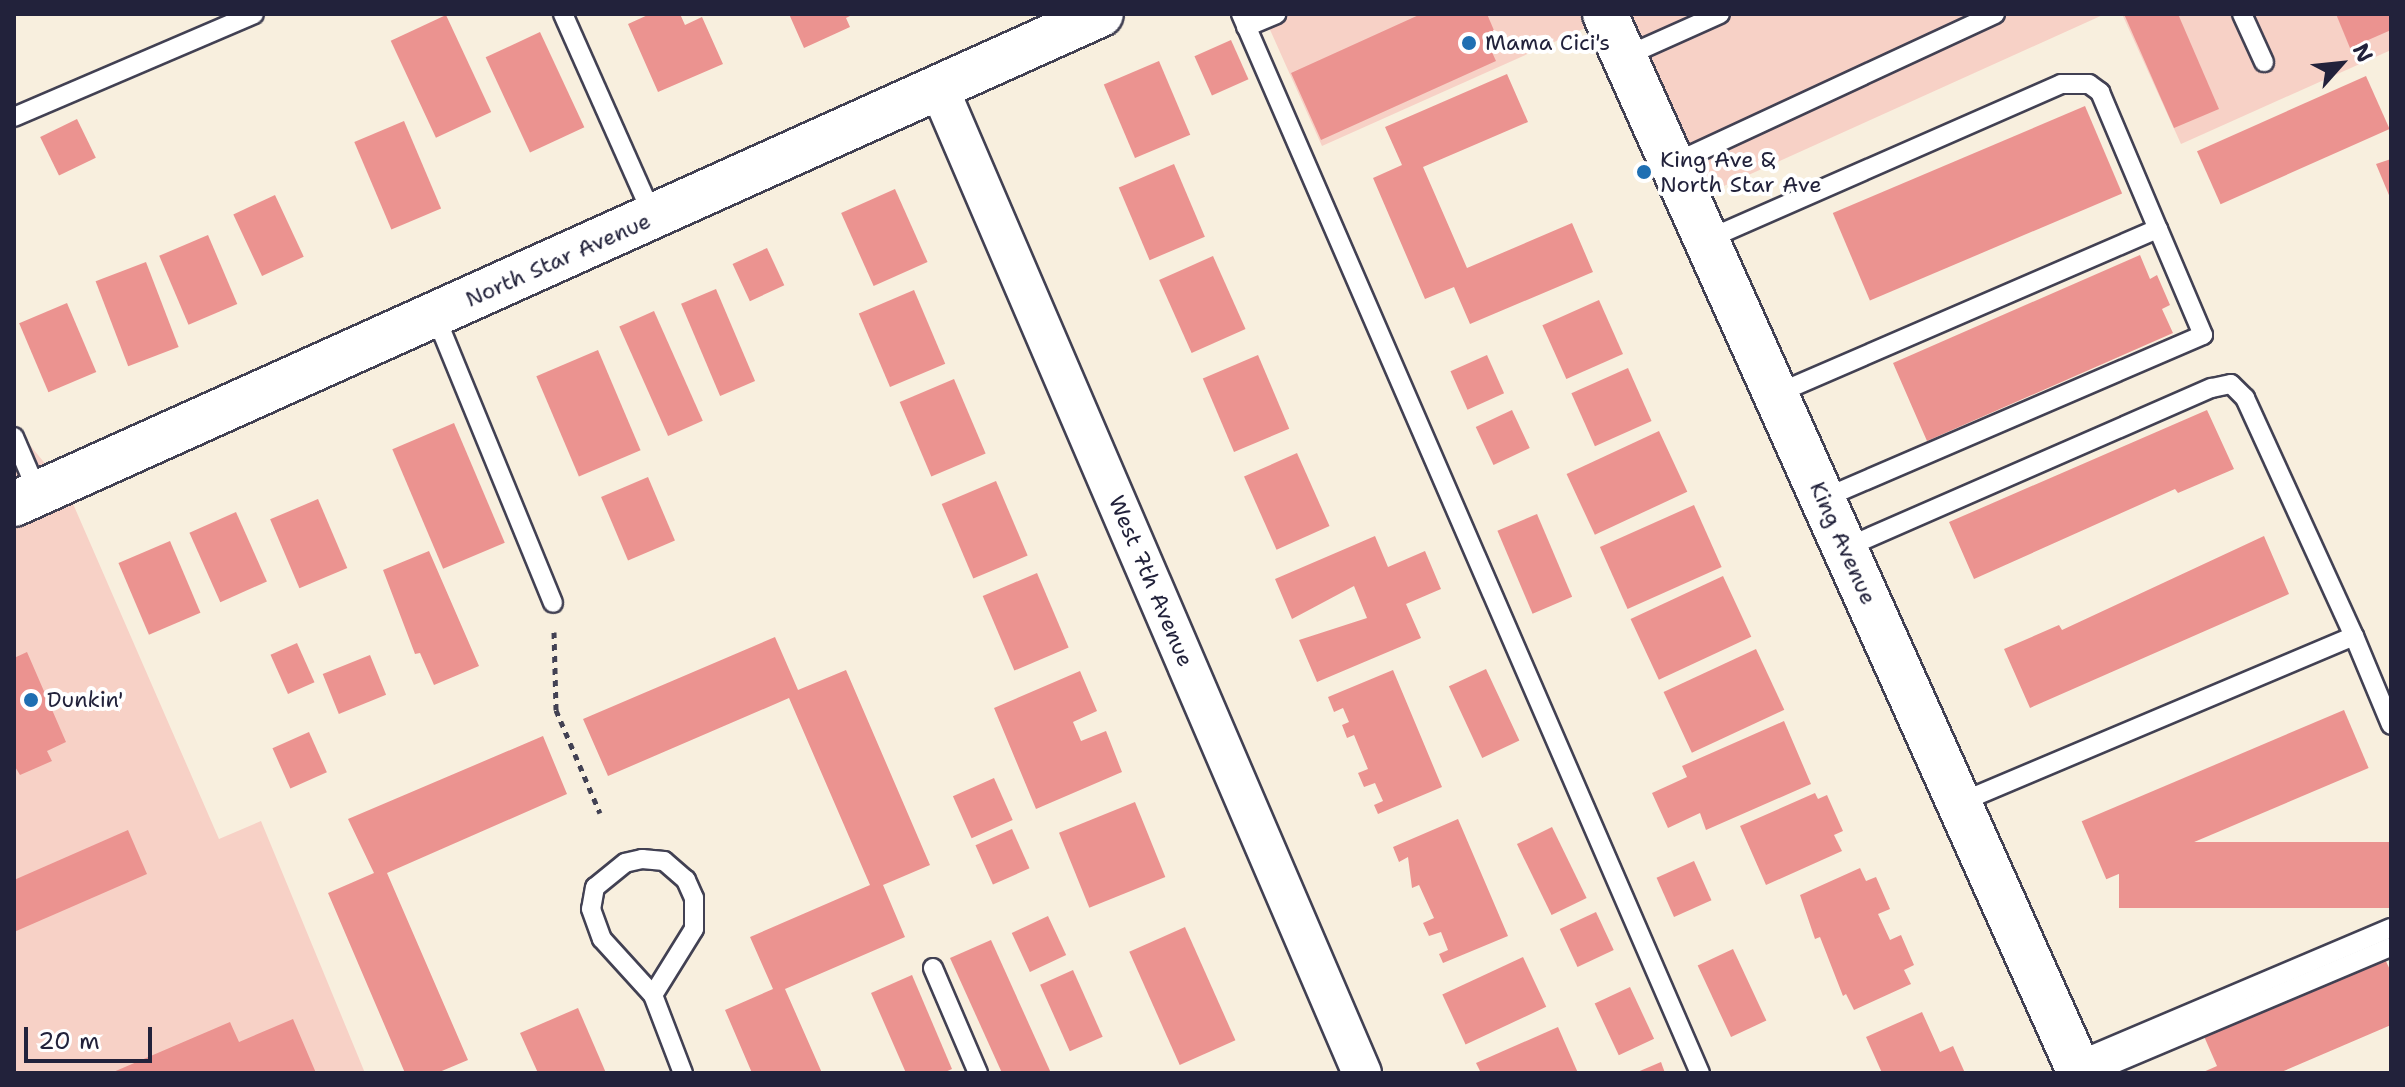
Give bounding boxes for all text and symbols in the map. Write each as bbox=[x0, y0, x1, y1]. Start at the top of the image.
north arrow bbox=[2301, 24, 2381, 104]
place label: Mama Cici's bbox=[1485, 30, 1610, 56]
marker: Mama Cici's bbox=[1460, 34, 1478, 52]
text: N bbox=[2346, 39, 2380, 67]
place label: King Ave & North Star Ave bbox=[1660, 146, 1822, 198]
marker: King Ave & North Star Ave bbox=[1635, 163, 1653, 181]
street label: North Star Avenue bbox=[461, 207, 655, 313]
street label: King Avenue bbox=[1804, 477, 1882, 609]
street label: West 7th Avenue bbox=[1103, 492, 1199, 670]
place label: Dunkin' bbox=[47, 687, 124, 713]
marker: Dunkin' bbox=[22, 691, 40, 709]
scale bar bbox=[28, 1011, 156, 1061]
text: 20 m bbox=[38, 1025, 100, 1057]

